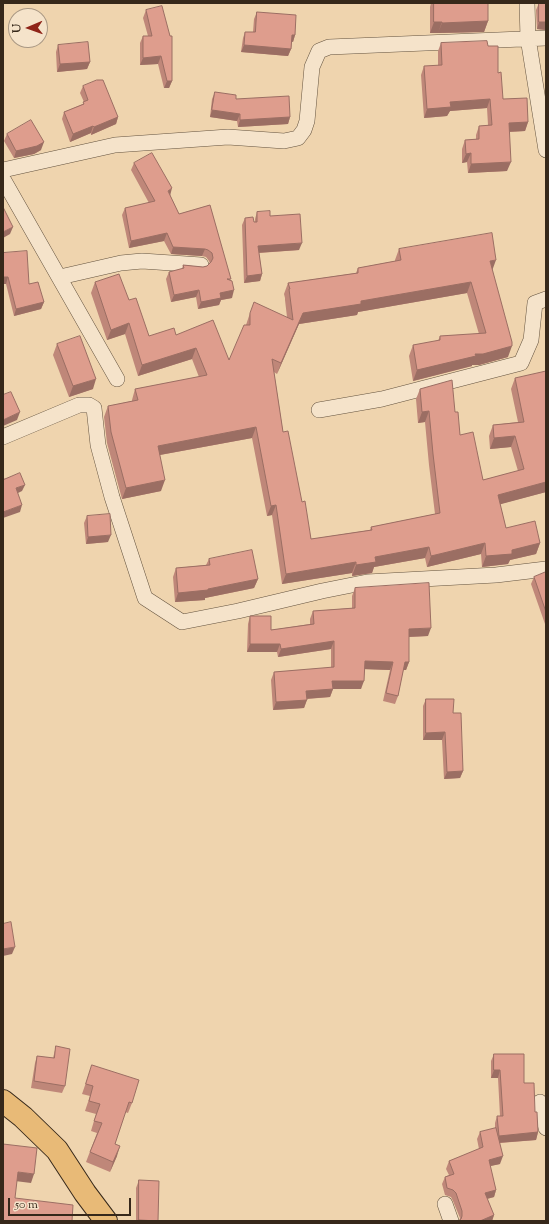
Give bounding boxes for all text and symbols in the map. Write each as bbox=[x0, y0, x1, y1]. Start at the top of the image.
north arrow bbox=[8, 8, 48, 48]
text: U bbox=[9, 24, 25, 33]
scale bar bbox=[10, 1190, 133, 1216]
text: 50 m bbox=[15, 1196, 38, 1214]

